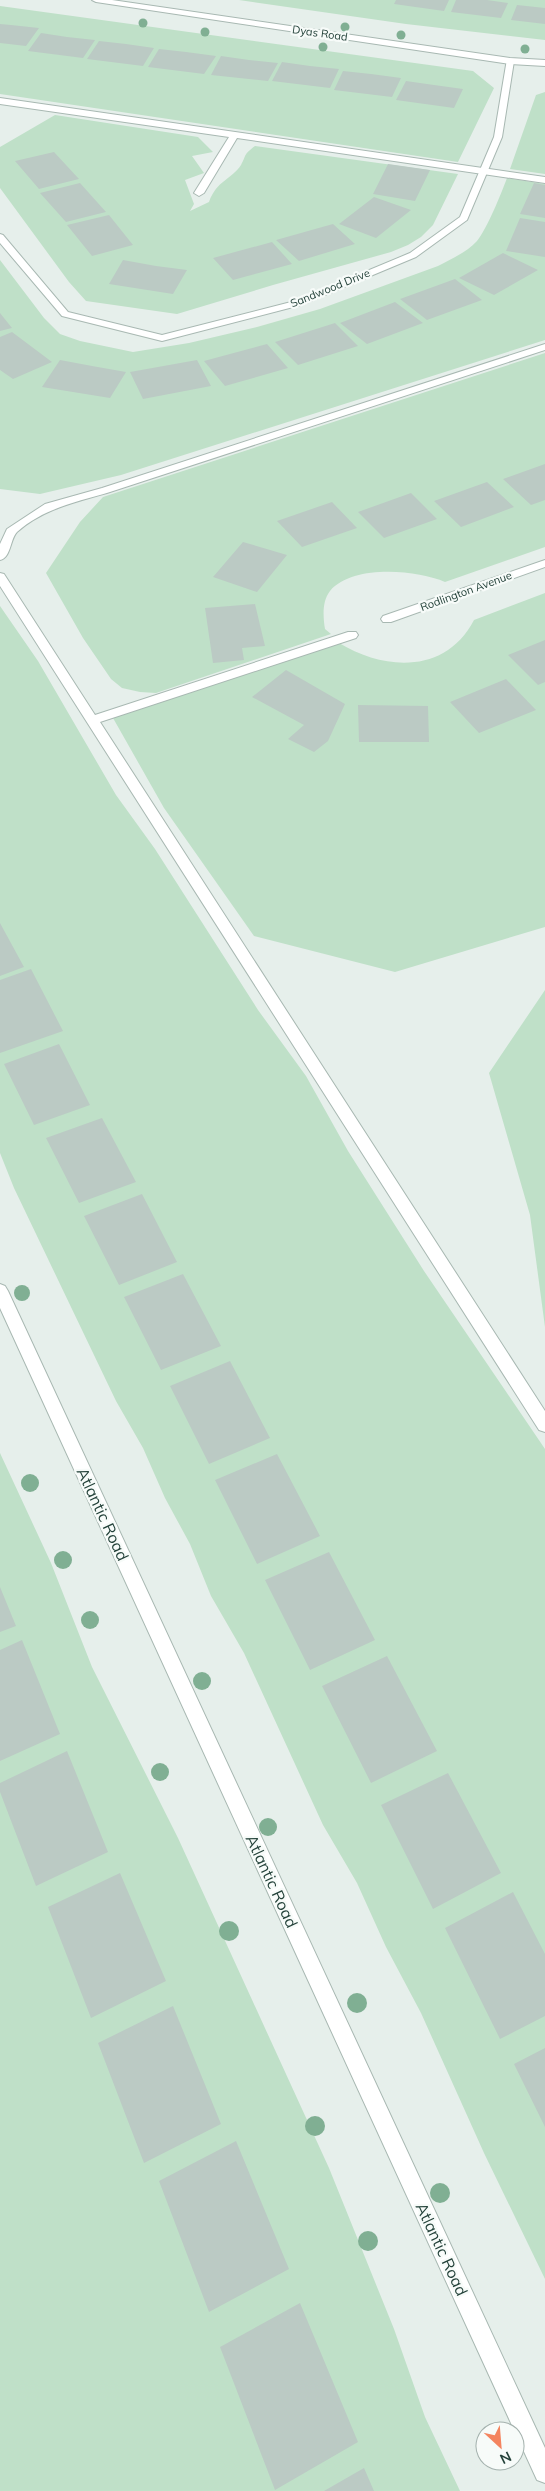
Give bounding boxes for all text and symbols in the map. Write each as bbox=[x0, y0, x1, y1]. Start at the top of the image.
street label: Dyas Road bbox=[291, 22, 349, 44]
street label: Sandwood Drive bbox=[288, 266, 372, 310]
street label: Rodlington Avenue bbox=[418, 568, 514, 614]
street label: Atlantic Road bbox=[73, 1464, 133, 1564]
street label: Atlantic Road bbox=[242, 1831, 302, 1931]
street label: Atlantic Road bbox=[412, 2199, 472, 2299]
north arrow bbox=[475, 2421, 525, 2471]
text: N bbox=[497, 2447, 514, 2468]

